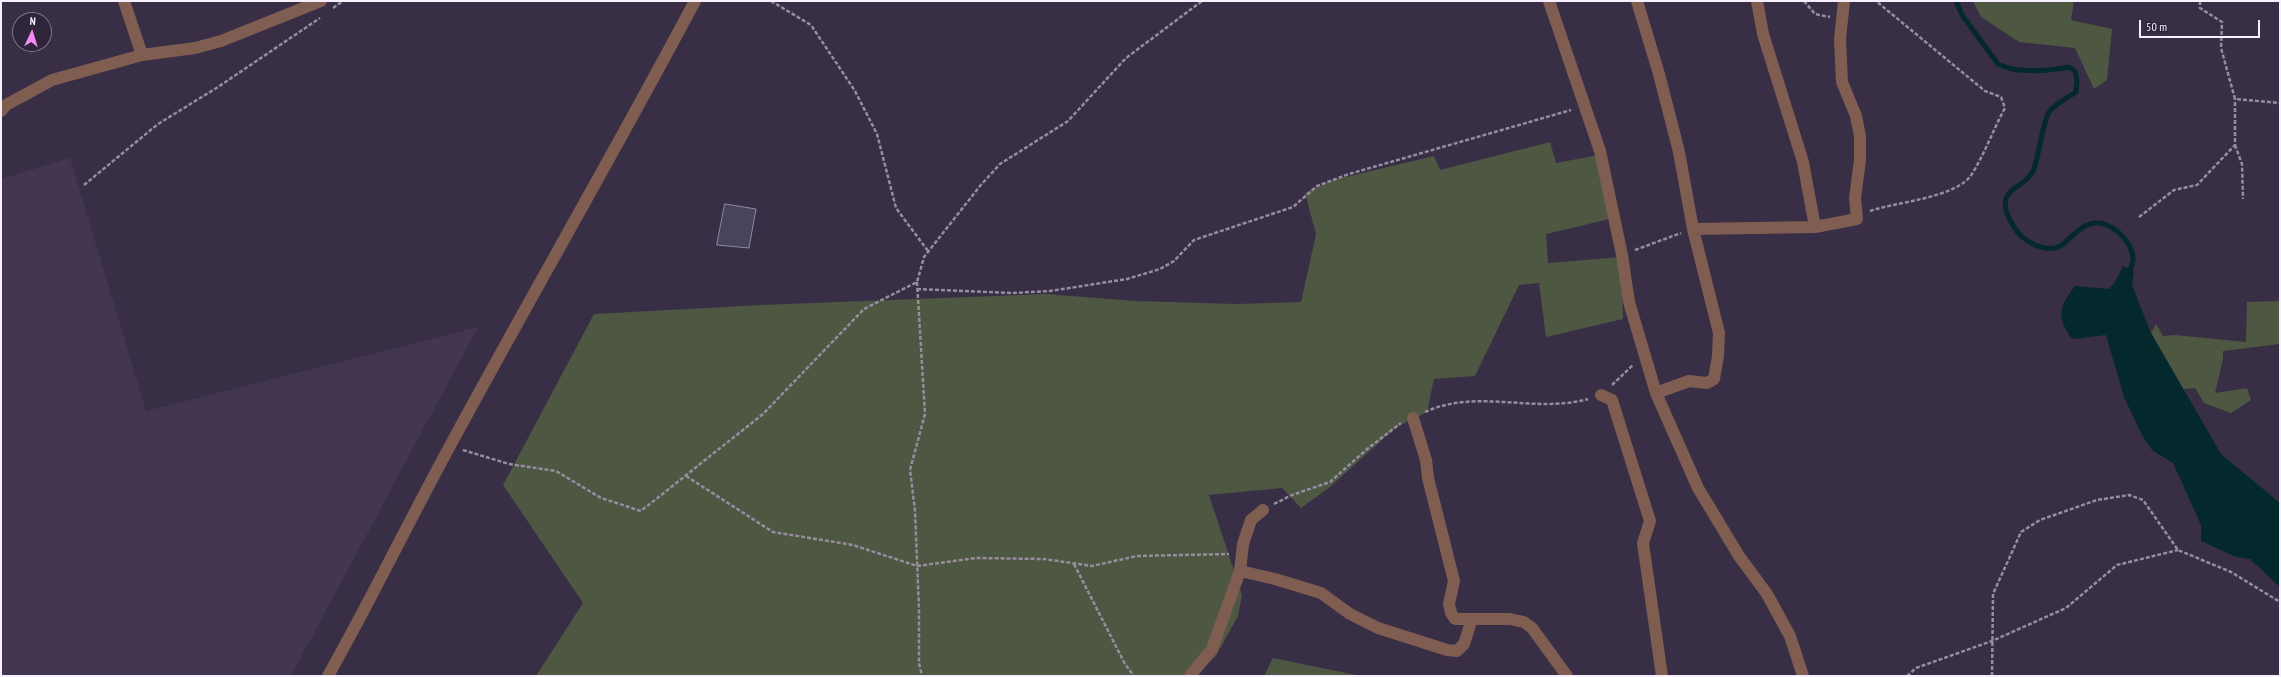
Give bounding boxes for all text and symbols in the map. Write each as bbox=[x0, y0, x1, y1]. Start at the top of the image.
north arrow bbox=[12, 12, 52, 52]
scale bar bbox=[2141, 12, 2262, 38]
text: N bbox=[29, 14, 36, 28]
text: 50 m bbox=[2146, 19, 2167, 34]

